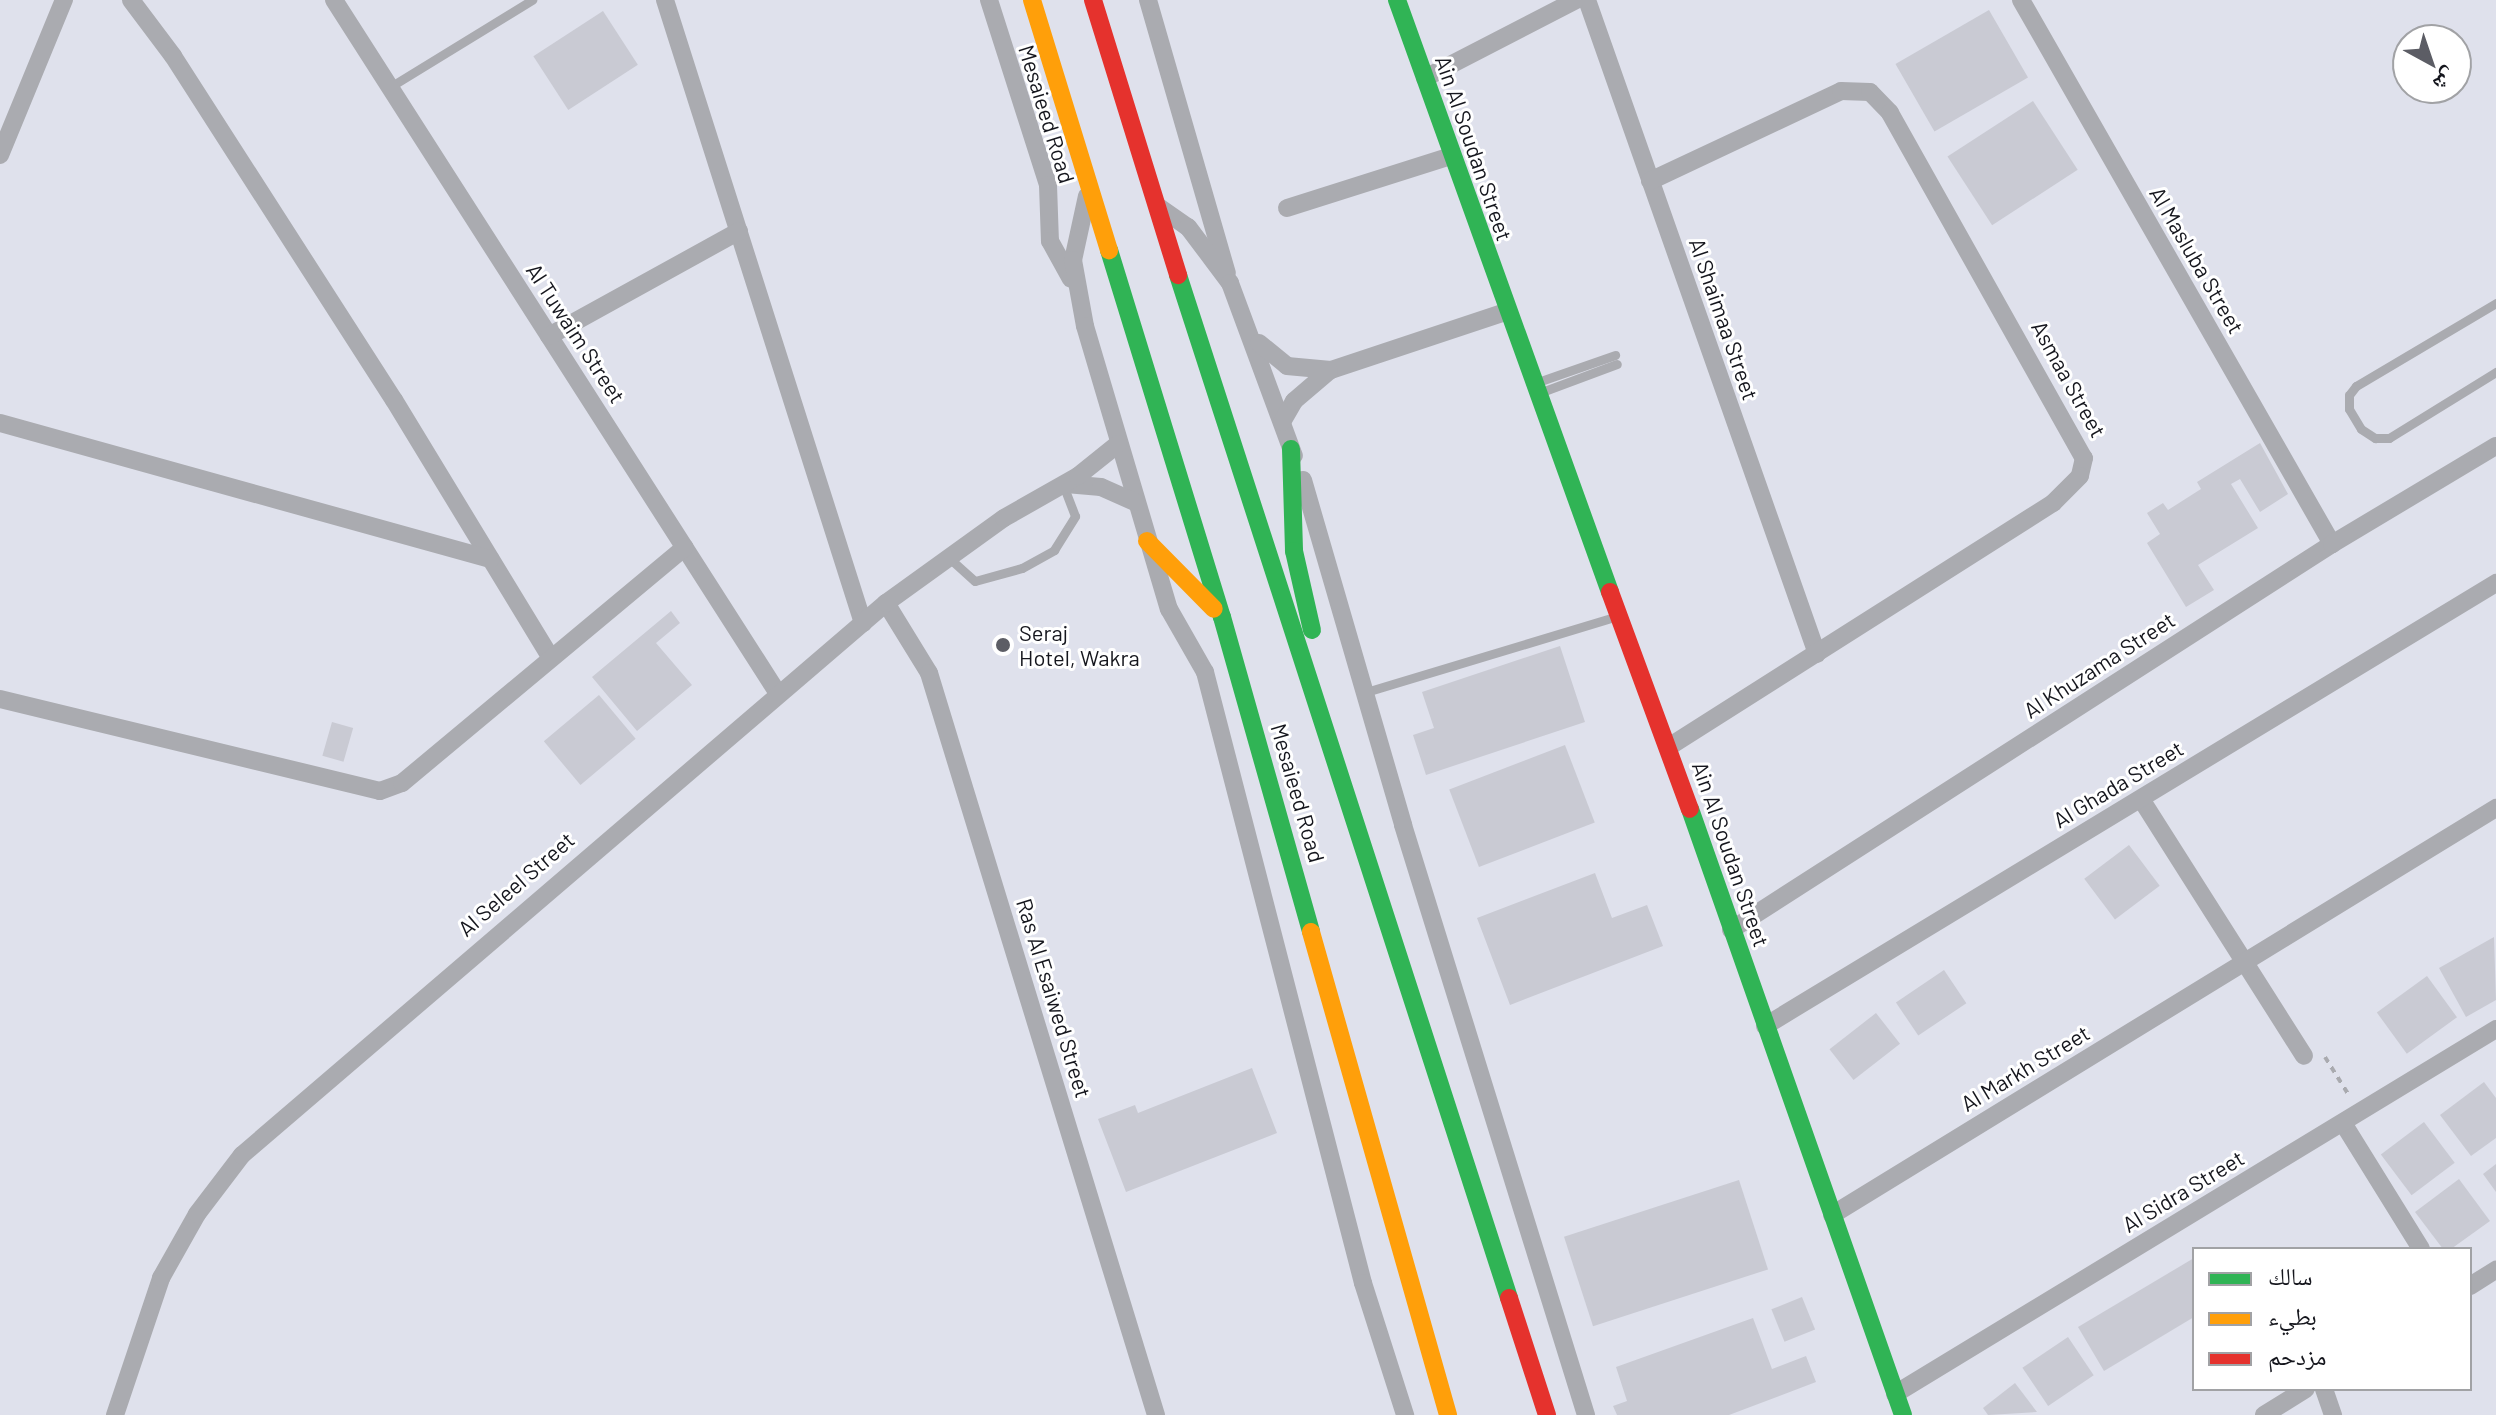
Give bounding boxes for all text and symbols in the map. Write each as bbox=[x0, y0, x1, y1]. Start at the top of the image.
north arrow bbox=[2392, 24, 2472, 104]
street label: Mesaieed Road bbox=[1013, 42, 1081, 186]
street label: Ain Al Soudan Street bbox=[1430, 52, 1518, 244]
text: ش bbox=[2429, 63, 2463, 98]
street label: Al Masluba Street bbox=[2144, 182, 2250, 338]
street label: Al Shaimaa Street bbox=[1684, 235, 1764, 403]
street label: Al Tuwaim Street bbox=[521, 258, 631, 408]
street label: Asmaa Street bbox=[2026, 316, 2112, 442]
street label: Al Khuzama Street bbox=[2018, 606, 2180, 724]
place label: Seraj Hotel, Wakra bbox=[1019, 619, 1140, 670]
marker: Seraj Hotel, Wakra bbox=[994, 636, 1012, 654]
street label: Mesaieed Road bbox=[1266, 721, 1330, 865]
street label: Al Ghada Street bbox=[2048, 735, 2188, 833]
street label: Ain Al Soudan Street bbox=[1687, 758, 1775, 950]
street label: Al Seleel Street bbox=[452, 826, 580, 942]
street label: Ras Al Esaiwed Street bbox=[1011, 895, 1097, 1101]
street label: Al Markh Street bbox=[1956, 1019, 2094, 1117]
street label: Al Sidra Street bbox=[2118, 1144, 2248, 1238]
legend bbox=[2192, 1247, 2472, 1391]
text: سالك bbox=[2268, 1261, 2313, 1290]
text: بطيء bbox=[2268, 1301, 2317, 1330]
text: مزدحم bbox=[2268, 1341, 2327, 1370]

